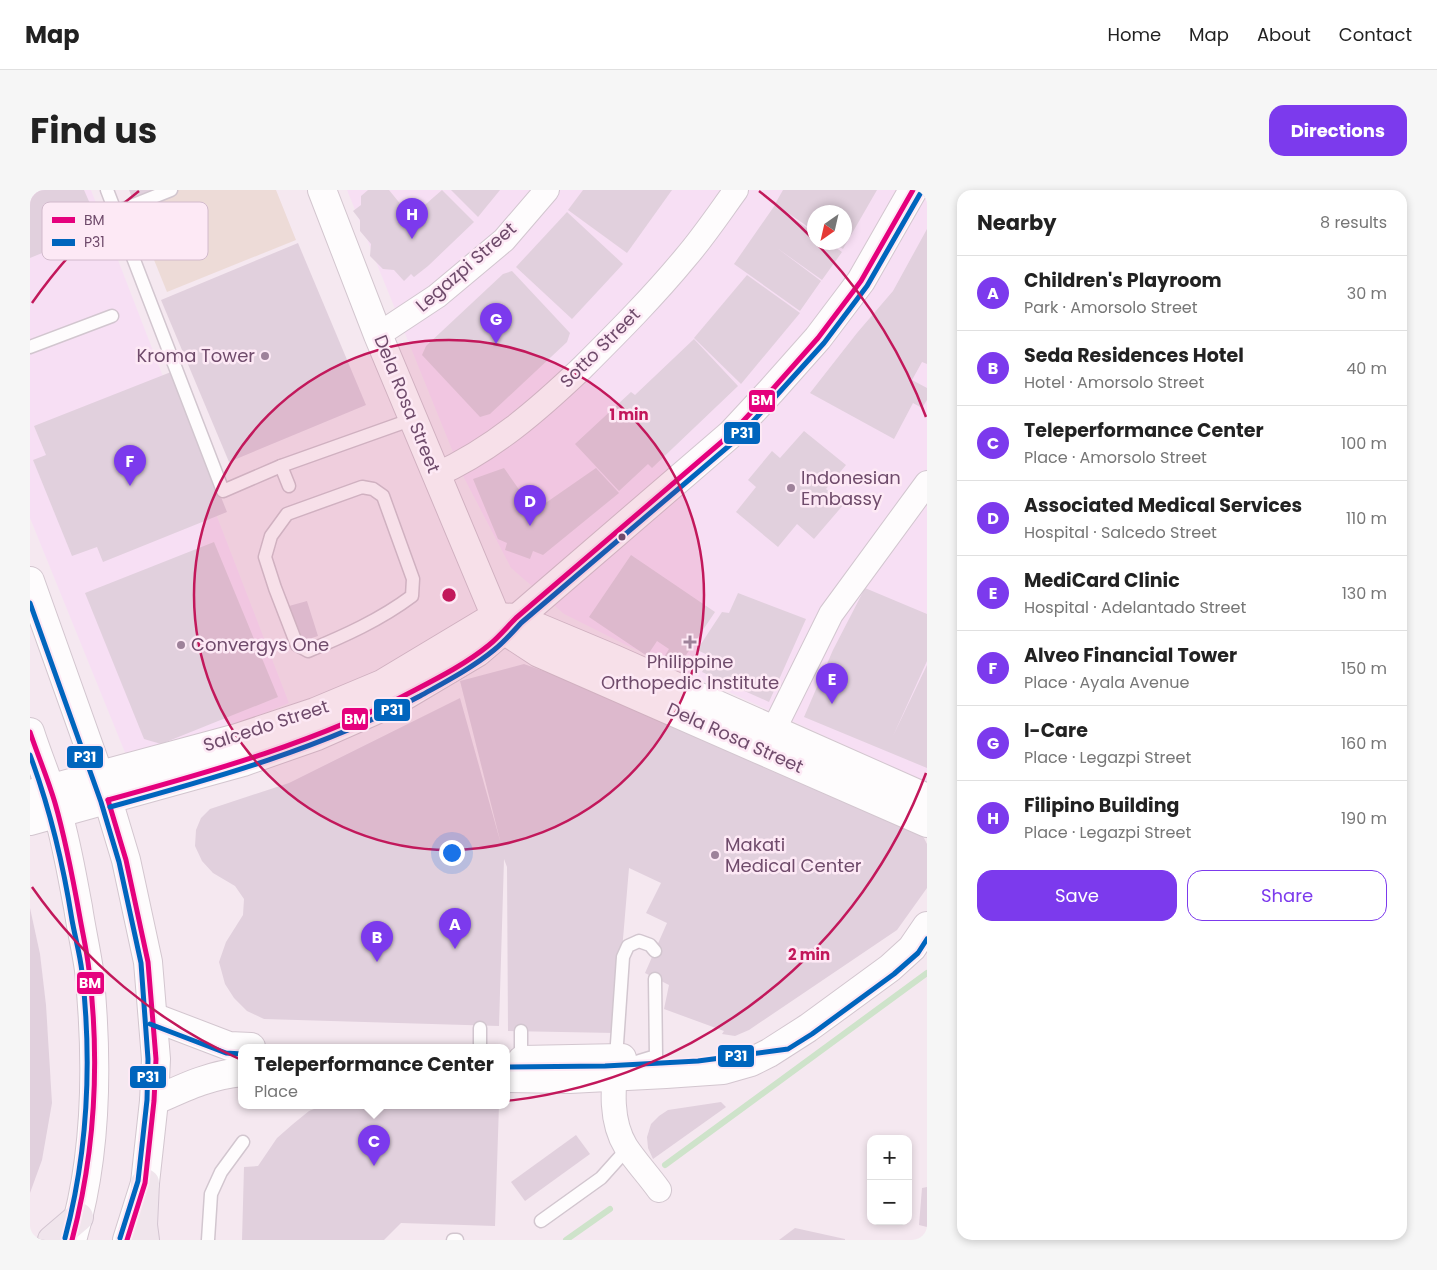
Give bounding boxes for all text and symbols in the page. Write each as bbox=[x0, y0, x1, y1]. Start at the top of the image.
text: Map bbox=[25, 18, 80, 51]
text: Home bbox=[1107, 22, 1161, 47]
text: Map bbox=[1189, 22, 1229, 47]
text: About bbox=[1257, 22, 1311, 47]
text: Contact bbox=[1339, 22, 1412, 47]
button: Directions bbox=[1269, 105, 1407, 156]
text: Find us bbox=[30, 106, 157, 155]
pin: H bbox=[396, 198, 428, 239]
legend bbox=[42, 202, 208, 260]
north arrow bbox=[807, 205, 852, 250]
text: Nearby bbox=[977, 208, 1057, 237]
text: BM bbox=[84, 210, 105, 230]
text: 8 results bbox=[1320, 211, 1387, 234]
street label: Legazpi Street bbox=[410, 216, 521, 317]
text: P31 bbox=[84, 232, 105, 252]
text: Children's Playroom bbox=[1024, 267, 1222, 294]
text: A bbox=[987, 282, 999, 305]
text: 30 m bbox=[1347, 282, 1387, 305]
text: Park · Amorsolo Street bbox=[1024, 296, 1198, 319]
street label: Sotto Street bbox=[554, 302, 645, 393]
pin: G bbox=[480, 303, 512, 344]
street label: Dela Rosa Street bbox=[368, 331, 447, 477]
text: Seda Residences Hotel bbox=[1024, 342, 1244, 369]
place label: Kroma Tower bbox=[137, 343, 255, 368]
marker: Kroma Tower bbox=[259, 350, 271, 362]
text: B bbox=[988, 357, 998, 380]
text: 40 m bbox=[1346, 357, 1387, 380]
text: Hotel · Amorsolo Street bbox=[1024, 371, 1204, 394]
line badge: BM bbox=[748, 389, 776, 413]
text: BM bbox=[751, 390, 773, 410]
text: 1 min bbox=[609, 404, 649, 425]
text: Teleperformance Center bbox=[1024, 417, 1264, 444]
line badge: P31 bbox=[723, 421, 761, 445]
text: P31 bbox=[731, 423, 753, 443]
text: C bbox=[987, 432, 999, 455]
text: 100 m bbox=[1341, 432, 1387, 455]
pin: F bbox=[114, 445, 146, 486]
text: Place · Amorsolo Street bbox=[1024, 446, 1207, 469]
place label: Indonesian Embassy bbox=[801, 465, 901, 511]
marker: Indonesian Embassy bbox=[785, 482, 797, 494]
pin: D bbox=[514, 485, 546, 526]
text: Associated Medical Services bbox=[1024, 492, 1302, 519]
text: D bbox=[987, 507, 999, 530]
text: 110 m bbox=[1346, 507, 1387, 530]
text: Hospital · Salcedo Street bbox=[1024, 521, 1217, 544]
unlabelled marker bbox=[617, 532, 627, 542]
text: MediCard Clinic bbox=[1024, 567, 1180, 594]
text: E bbox=[989, 582, 997, 605]
text: 130 m bbox=[1342, 582, 1387, 605]
centre of rings bbox=[440, 586, 458, 604]
text: Hospital · Adelantado Street bbox=[1024, 596, 1246, 619]
place label: Convergys One bbox=[191, 632, 329, 657]
marker: Philippine Orthopedic Institute bbox=[683, 635, 697, 649]
marker: Convergys One bbox=[175, 639, 187, 651]
text: Alveo Financial Tower bbox=[1024, 642, 1237, 669]
place label: Philippine Orthopedic Institute bbox=[601, 649, 779, 695]
text: F bbox=[989, 657, 997, 680]
text: 150 m bbox=[1341, 657, 1387, 680]
pin: E bbox=[816, 663, 848, 704]
text: Place · Ayala Avenue bbox=[1024, 671, 1189, 694]
street label: Salcedo Street bbox=[200, 693, 332, 758]
street label: Dela Rosa Street bbox=[663, 696, 807, 779]
line badge: P31 bbox=[373, 698, 411, 722]
text: P31 bbox=[381, 700, 403, 720]
line badge: BM bbox=[341, 707, 369, 731]
text: BM bbox=[344, 709, 366, 729]
text: I-Care bbox=[1024, 717, 1088, 744]
text: G bbox=[987, 732, 999, 755]
text: 160 m bbox=[1341, 732, 1387, 755]
line badge: P31 bbox=[66, 745, 104, 769]
text: Place · Legazpi Street bbox=[1024, 746, 1191, 769]
text: P31 bbox=[74, 747, 96, 767]
text: Filipino Building bbox=[1024, 792, 1179, 819]
text: H bbox=[987, 807, 999, 830]
text: 190 m bbox=[1341, 807, 1387, 830]
text: Place · Legazpi Street bbox=[1024, 821, 1191, 844]
place label: Makati Medical Center bbox=[725, 832, 862, 878]
your location bbox=[439, 840, 465, 866]
marker: Makati Medical Center bbox=[709, 849, 721, 861]
button: Save bbox=[977, 870, 1177, 921]
button: Share bbox=[1187, 870, 1387, 921]
pin: A bbox=[439, 908, 471, 949]
pin: B bbox=[361, 921, 393, 962]
text: 2 min bbox=[788, 944, 830, 965]
line badge: BM bbox=[76, 971, 105, 995]
text: BM bbox=[79, 973, 101, 993]
popup bbox=[238, 1044, 510, 1109]
line badge: P31 bbox=[717, 1044, 755, 1068]
text: P31 bbox=[725, 1046, 747, 1066]
text: Teleperformance Center bbox=[254, 1051, 494, 1078]
line badge: P31 bbox=[129, 1065, 167, 1089]
text: P31 bbox=[137, 1067, 159, 1087]
text: Place bbox=[254, 1080, 298, 1103]
pin: C bbox=[358, 1125, 390, 1166]
map controls bbox=[867, 1135, 912, 1225]
button: + bbox=[867, 1135, 912, 1180]
button: − bbox=[867, 1180, 912, 1225]

